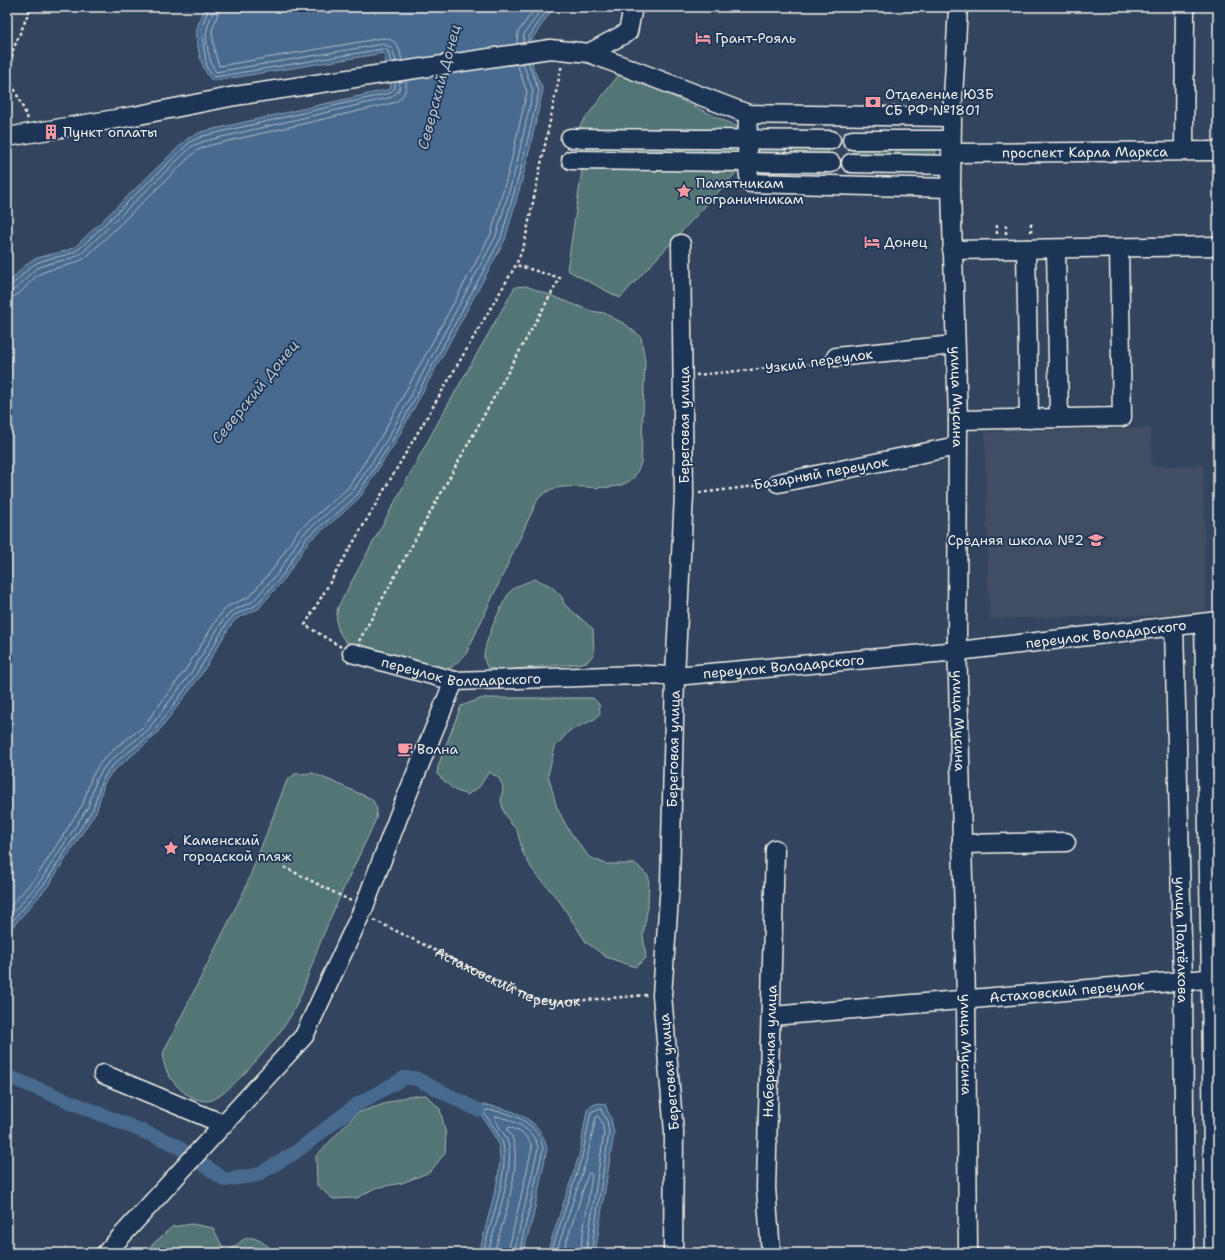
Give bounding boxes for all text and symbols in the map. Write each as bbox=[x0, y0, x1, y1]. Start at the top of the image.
water label: Северский Донец bbox=[413, 22, 465, 152]
hotel icon: Грант-Рояль bbox=[694, 29, 712, 47]
place label: Грант-Рояль bbox=[715, 29, 796, 47]
place label: Отделение ЮЗБ СБ РФ №1801 bbox=[885, 85, 994, 119]
bank icon: Отделение ЮЗБ СБ РФ №1801 bbox=[864, 93, 882, 111]
building icon: Пункт оплаты bbox=[42, 123, 60, 141]
place label: Пункт оплаты bbox=[63, 123, 157, 141]
street label: проспект Карла Маркса bbox=[1002, 142, 1168, 162]
place label: Памятникам пограничникам bbox=[696, 174, 804, 208]
place icon: Памятникам пограничникам bbox=[675, 182, 693, 200]
hotel icon: Донец bbox=[863, 233, 881, 251]
place label: Донец bbox=[884, 233, 928, 251]
water label: Северский Донец bbox=[207, 336, 303, 448]
street label: Узкий переулок bbox=[764, 344, 875, 377]
street label: улица Мусина bbox=[947, 346, 967, 448]
street label: Береговая улица bbox=[675, 366, 693, 484]
street label: Базарный переулок bbox=[752, 452, 890, 494]
place label: Средняя школа №2 bbox=[948, 531, 1084, 549]
school or university icon: Средняя школа №2 bbox=[1087, 531, 1105, 549]
street label: переулок Володарского bbox=[1025, 616, 1187, 652]
street label: переулок Володарского bbox=[702, 650, 865, 682]
street label: переулок Володарского bbox=[380, 653, 541, 690]
street label: улица Мусина bbox=[949, 670, 969, 772]
street label: Береговая улица bbox=[663, 690, 684, 808]
cafe icon: Волна bbox=[396, 740, 414, 758]
place label: Волна bbox=[417, 740, 459, 758]
place label: Каменский городской пляж bbox=[183, 831, 292, 865]
place icon: Каменский городской пляж bbox=[162, 839, 180, 857]
street label: улица Подтёлкова bbox=[1171, 876, 1192, 1003]
street label: Астаховский переулок bbox=[432, 943, 582, 1011]
street label: Астаховский переулок bbox=[989, 975, 1146, 1006]
street label: Набережная улица bbox=[759, 984, 780, 1118]
street label: улица Мусина bbox=[957, 994, 976, 1096]
street label: Береговая улица bbox=[655, 1012, 683, 1131]

